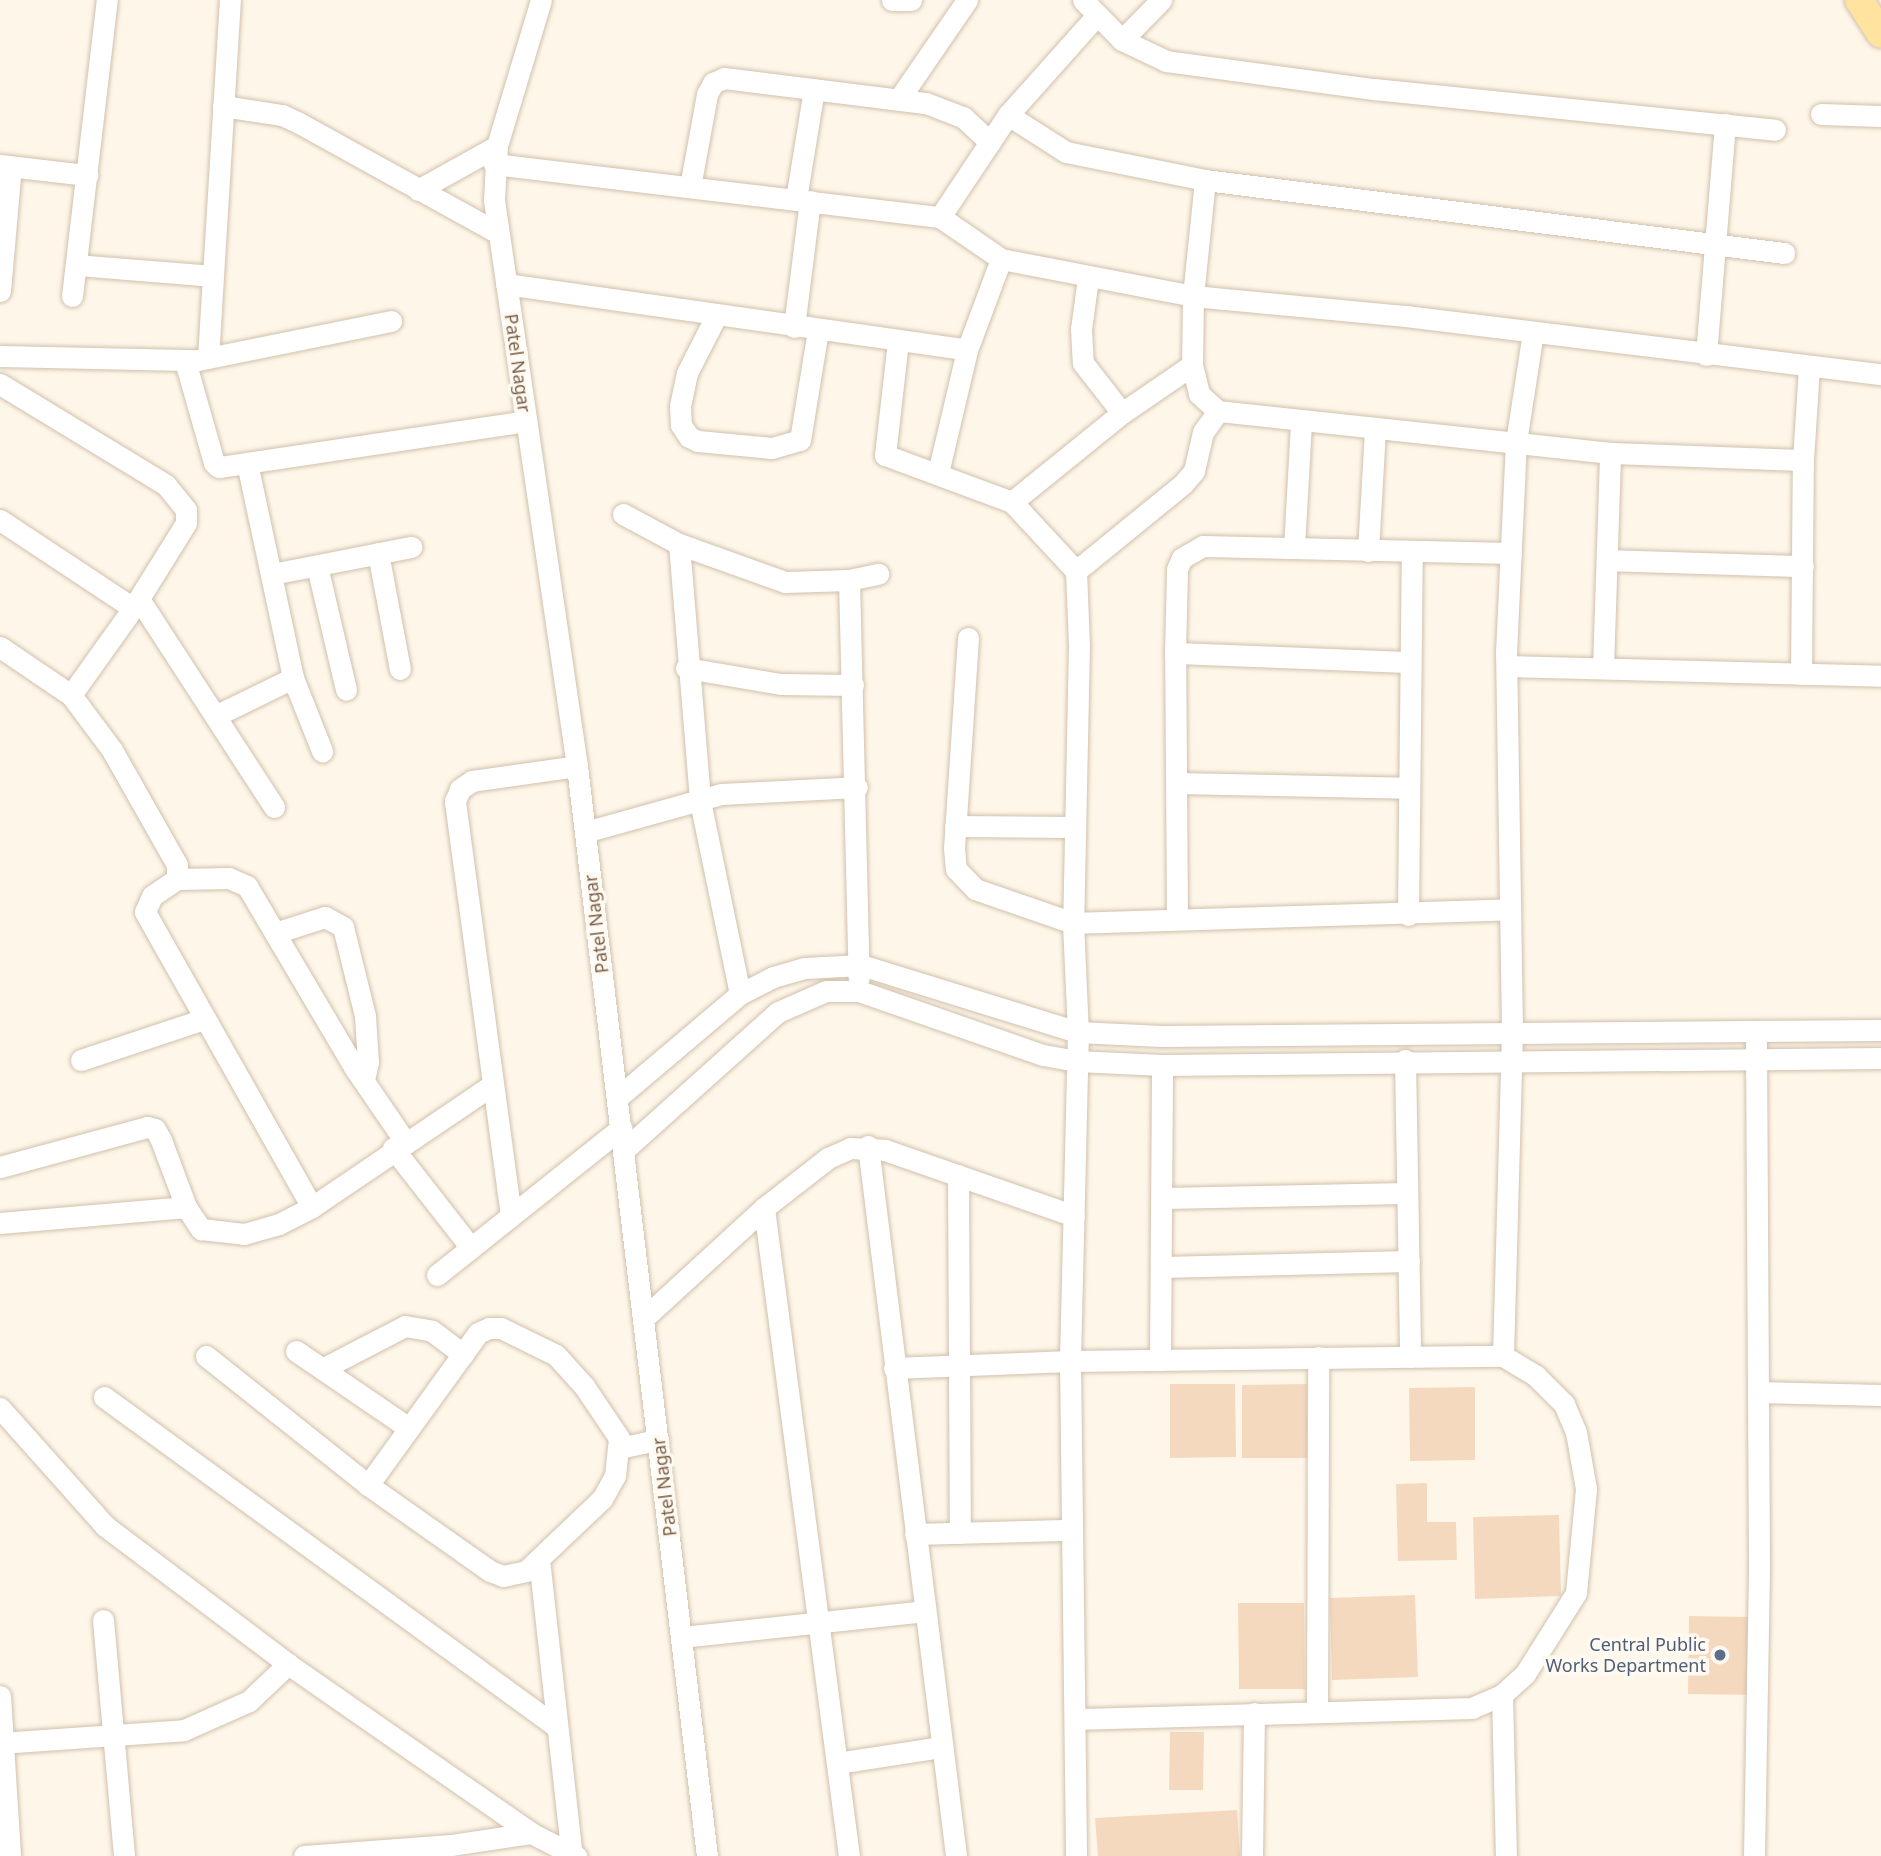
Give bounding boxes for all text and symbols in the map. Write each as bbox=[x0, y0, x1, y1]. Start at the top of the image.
street label: Patel Nagar bbox=[500, 312, 536, 414]
street label: Patel Nagar bbox=[579, 873, 613, 975]
street label: Patel Nagar bbox=[647, 1436, 681, 1538]
place label: Central Public Works Department bbox=[1545, 1634, 1706, 1676]
marker: Central Public Works Department bbox=[1712, 1647, 1728, 1663]

